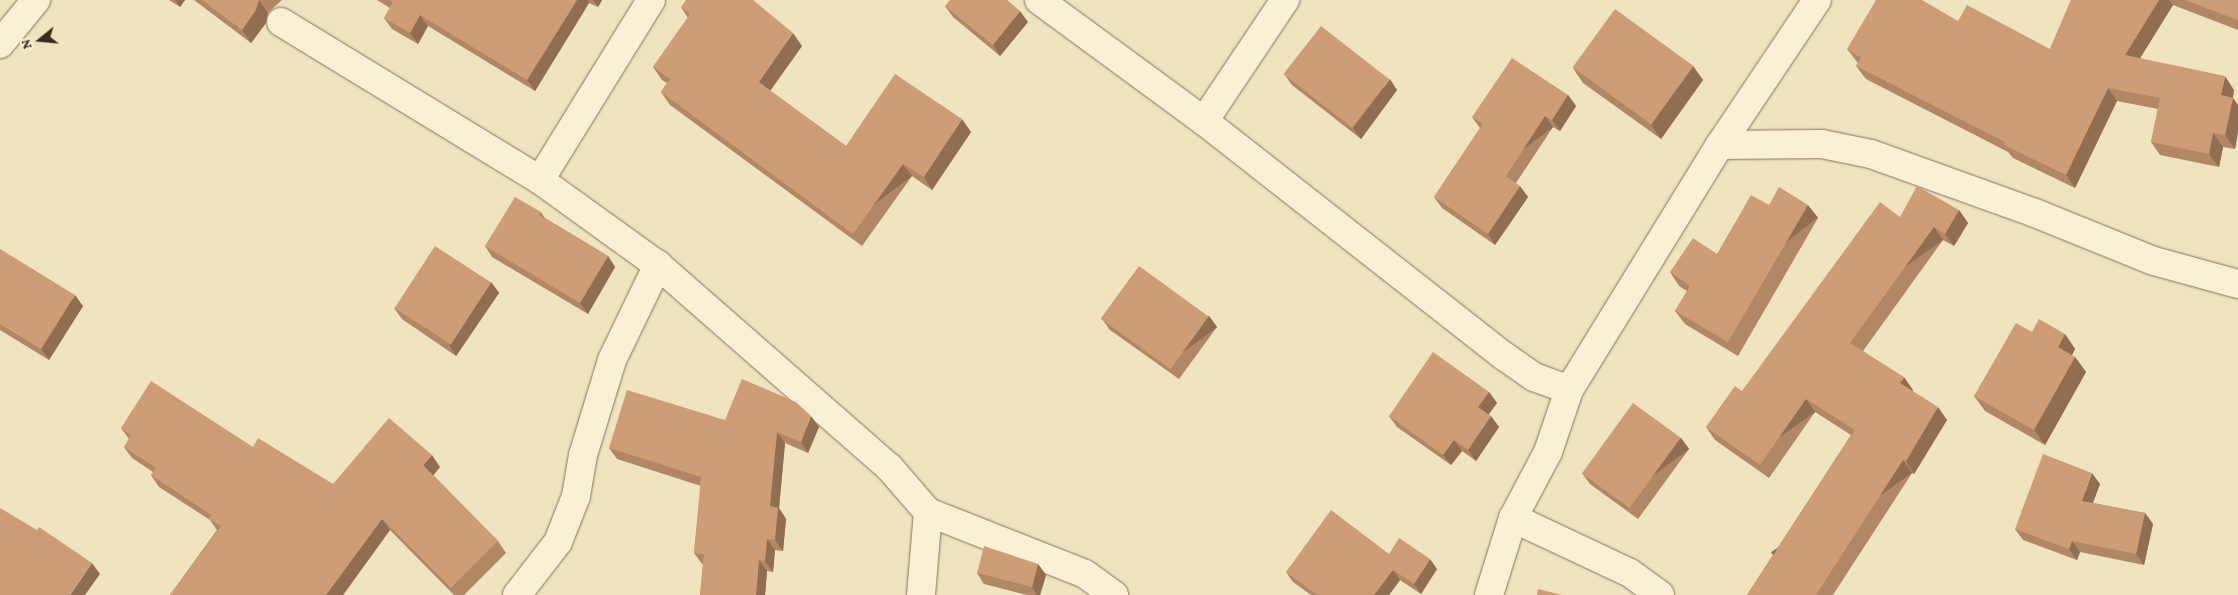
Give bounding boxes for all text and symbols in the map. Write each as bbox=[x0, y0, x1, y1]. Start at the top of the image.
north arrow bbox=[15, 15, 65, 65]
text: N bbox=[17, 37, 35, 51]

